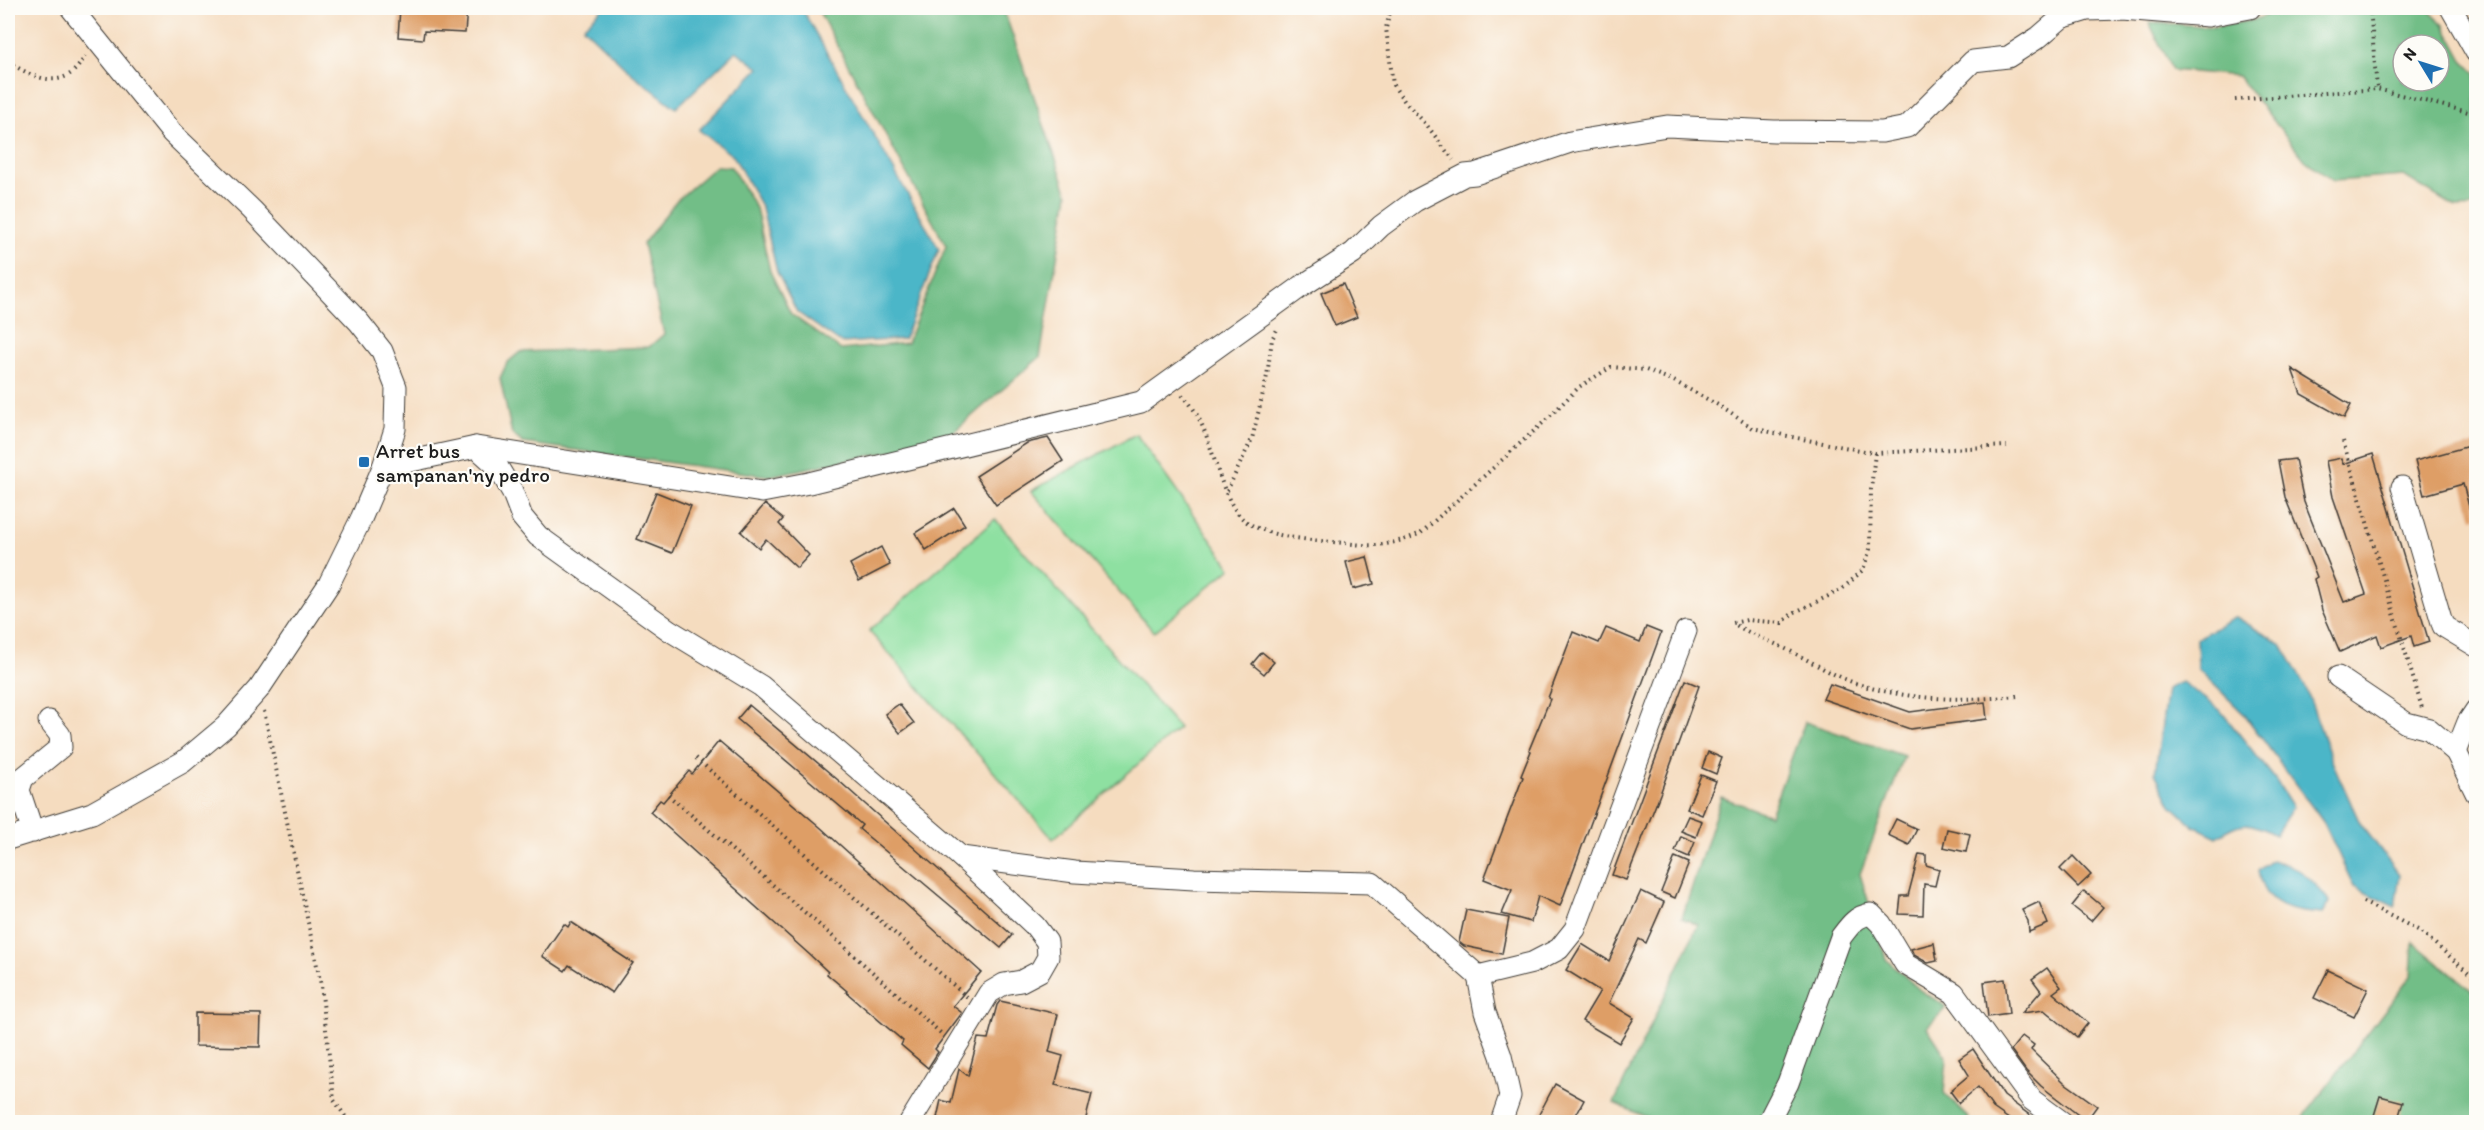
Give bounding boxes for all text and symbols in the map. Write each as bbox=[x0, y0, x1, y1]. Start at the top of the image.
north arrow bbox=[2391, 33, 2451, 93]
text: N bbox=[2399, 44, 2420, 64]
place label: Arret bus sampanan'ny pedro bbox=[376, 438, 550, 487]
marker: Arret bus sampanan'ny pedro bbox=[357, 455, 371, 469]

